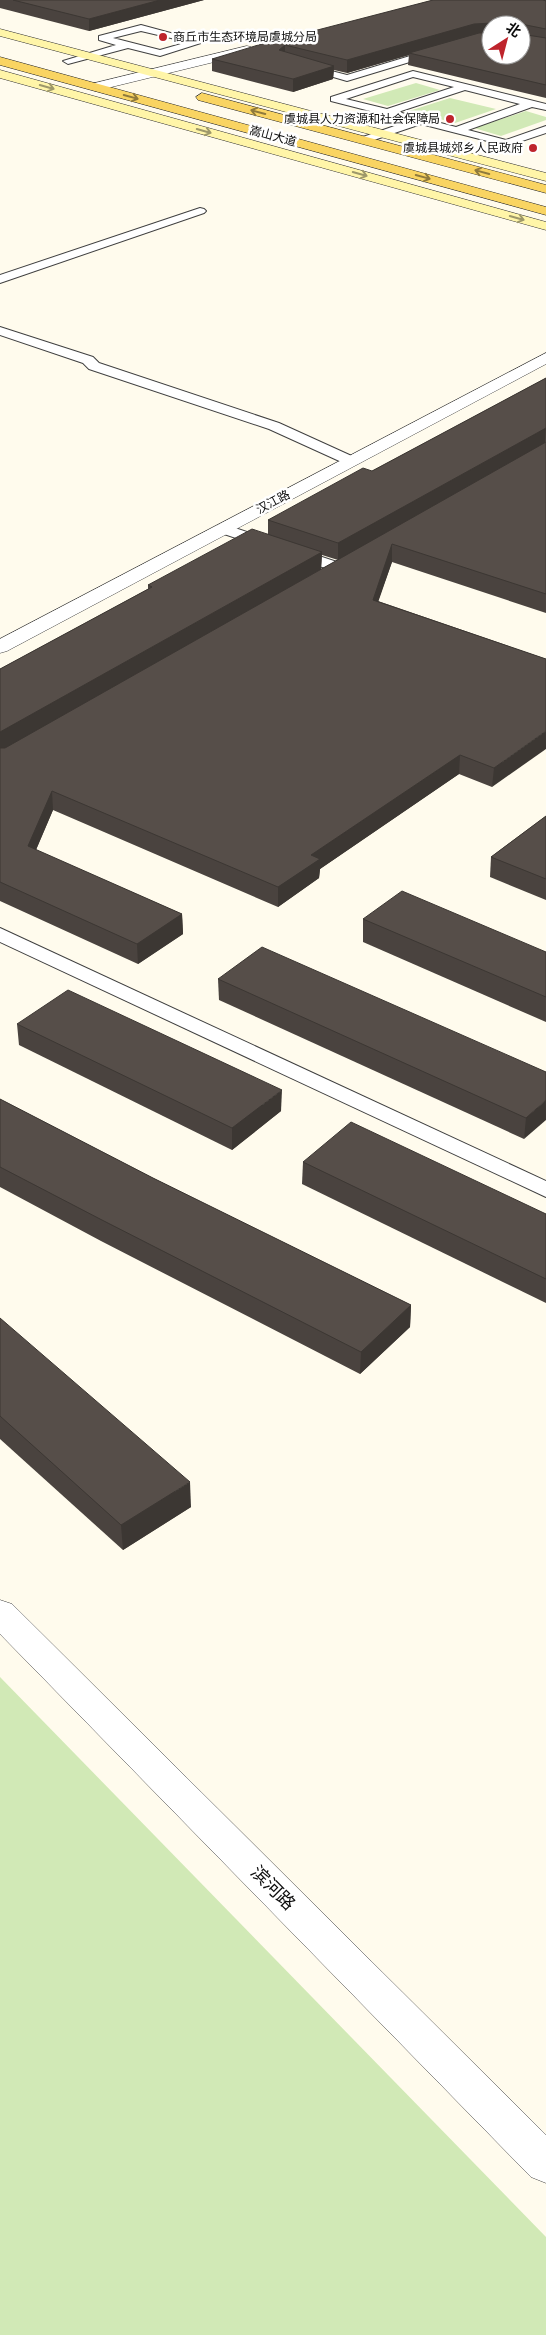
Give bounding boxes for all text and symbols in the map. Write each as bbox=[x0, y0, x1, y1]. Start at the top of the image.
north arrow bbox=[481, 15, 531, 65]
text: 北 bbox=[502, 17, 525, 42]
place label: 商丘市生态环境局虞城分局 bbox=[173, 28, 317, 47]
marker: 商丘市生态环境局虞城分局 bbox=[157, 31, 169, 43]
one-way arrow bbox=[39, 83, 55, 92]
one-way arrow bbox=[123, 93, 139, 102]
one-way arrow bbox=[250, 106, 266, 116]
place label: 虞城县人力资源和社会保障局 bbox=[284, 110, 440, 129]
marker: 虞城县人力资源和社会保障局 bbox=[444, 113, 456, 125]
street label: 嵩山大道 bbox=[247, 121, 299, 152]
one-way arrow bbox=[195, 126, 211, 136]
place label: 虞城县城郊乡人民政府 bbox=[403, 139, 523, 158]
marker: 虞城县城郊乡人民政府 bbox=[527, 142, 539, 154]
one-way arrow bbox=[474, 167, 490, 176]
one-way arrow bbox=[352, 170, 368, 179]
one-way arrow bbox=[415, 173, 431, 182]
one-way arrow bbox=[508, 213, 524, 223]
street label: 汉江路 bbox=[253, 486, 294, 519]
street label: 滨河路 bbox=[244, 1860, 301, 1917]

